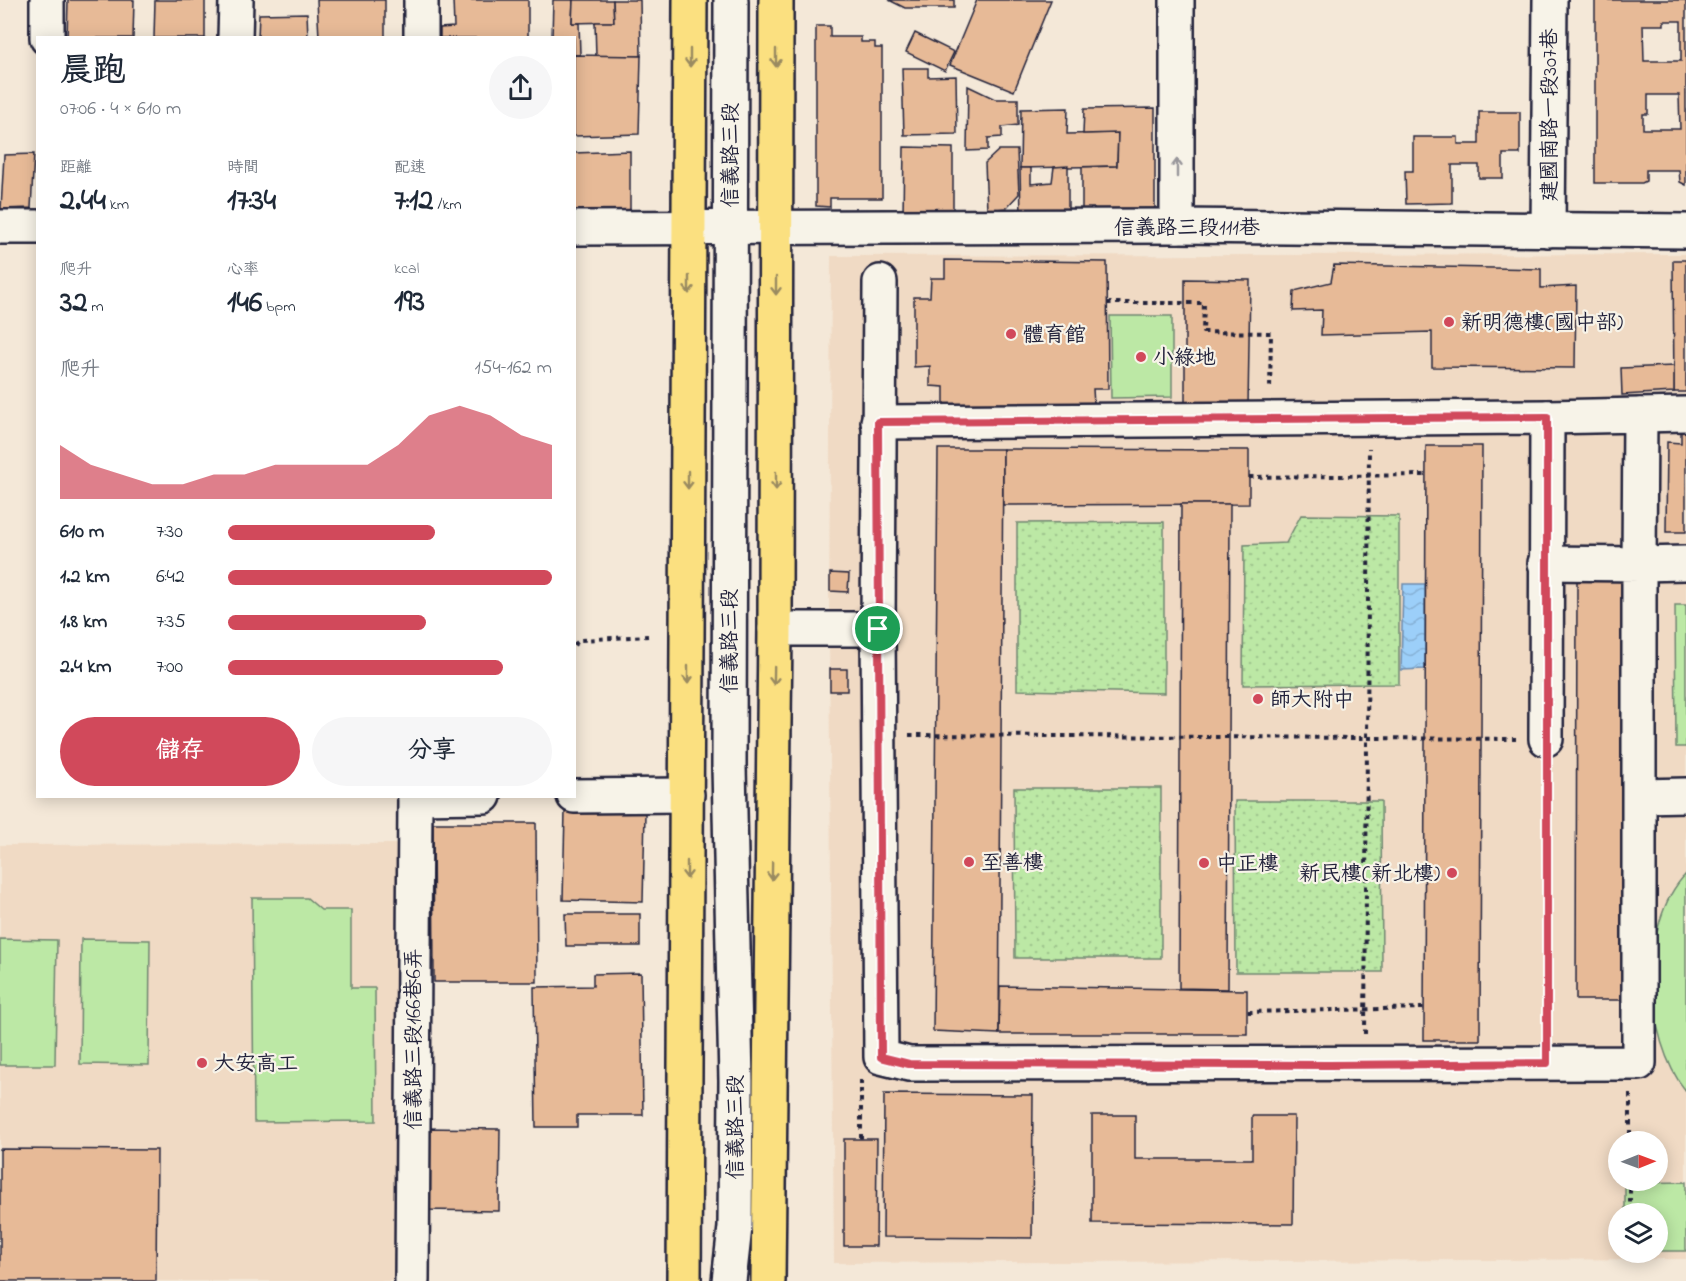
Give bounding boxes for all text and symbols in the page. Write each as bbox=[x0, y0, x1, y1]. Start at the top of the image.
street label: 建國南路一段307巷 bbox=[1536, 28, 1566, 202]
text: 晨跑 bbox=[60, 48, 126, 96]
one-way arrow bbox=[684, 48, 696, 68]
one-way arrow bbox=[770, 48, 782, 68]
button: share bbox=[489, 56, 552, 119]
text: 07:06 · 4 × 610 m bbox=[60, 95, 181, 124]
street label: 信義路三段 bbox=[717, 103, 747, 208]
text: 距離 bbox=[60, 156, 92, 180]
text: 時間 bbox=[227, 156, 259, 180]
text: 配速 bbox=[394, 156, 426, 180]
one-way arrow bbox=[1171, 158, 1183, 178]
text: 2.44 bbox=[60, 180, 106, 224]
text: 17:34 bbox=[227, 180, 276, 224]
text: 7:12 bbox=[394, 180, 433, 224]
text: km bbox=[106, 193, 129, 217]
text: /km bbox=[433, 193, 462, 217]
street label: 信義路三段111巷 bbox=[1114, 214, 1260, 244]
text: kcal bbox=[394, 257, 419, 281]
text: 爬升 bbox=[60, 258, 92, 282]
text: 心率 bbox=[227, 258, 259, 282]
one-way arrow bbox=[683, 275, 695, 295]
one-way arrow bbox=[770, 275, 782, 295]
text: 193 bbox=[394, 281, 425, 325]
text: 32 bbox=[60, 282, 87, 326]
text: 146 bbox=[227, 282, 262, 326]
text: m bbox=[87, 295, 104, 319]
text: bpm bbox=[262, 295, 296, 319]
place label: 新明德樓(國中部) bbox=[1461, 309, 1623, 339]
marker: 新明德樓(國中部) bbox=[1442, 315, 1456, 329]
place label: 體育館 bbox=[1023, 321, 1086, 351]
marker: 體育館 bbox=[1004, 327, 1018, 341]
place label: 小綠地 bbox=[1153, 344, 1216, 374]
marker: 小綠地 bbox=[1134, 350, 1148, 364]
text: 154–162 m bbox=[475, 354, 552, 383]
text: 爬升 bbox=[60, 356, 100, 385]
one-way arrow bbox=[682, 470, 694, 490]
one-way arrow bbox=[770, 470, 782, 490]
text: 610 m bbox=[60, 518, 104, 547]
text: 7:30 bbox=[156, 518, 183, 547]
text: 1.2 km bbox=[60, 563, 110, 592]
text: 6:42 bbox=[156, 563, 185, 592]
street label: 信義路三段 bbox=[716, 589, 746, 694]
pin bbox=[852, 603, 903, 654]
text: 1.8 km bbox=[60, 608, 107, 637]
text: 7:35 bbox=[156, 608, 186, 637]
icon: arrive bbox=[861, 612, 894, 645]
text: 2.4 km bbox=[60, 653, 112, 682]
text: 7:00 bbox=[156, 653, 183, 682]
one-way arrow bbox=[682, 665, 694, 685]
one-way arrow bbox=[769, 665, 780, 685]
place label: 師大附中 bbox=[1270, 686, 1354, 716]
marker: 師大附中 bbox=[1251, 692, 1265, 706]
button: 儲存 bbox=[60, 717, 300, 786]
button: 分享 bbox=[312, 717, 552, 786]
place label: 至善樓 bbox=[981, 849, 1044, 879]
place label: 中正樓 bbox=[1216, 850, 1279, 880]
marker: 至善樓 bbox=[962, 855, 976, 869]
marker: 中正樓 bbox=[1197, 856, 1211, 870]
one-way arrow bbox=[681, 860, 693, 880]
one-way arrow bbox=[767, 860, 778, 880]
place label: 新民樓(新北樓) bbox=[1299, 860, 1440, 890]
marker: 新民樓(新北樓) bbox=[1445, 866, 1459, 880]
street label: 信義路三段166巷6弄 bbox=[400, 948, 430, 1130]
place label: 大安高工 bbox=[214, 1050, 298, 1080]
marker: 大安高工 bbox=[195, 1056, 209, 1070]
street label: 信義路三段 bbox=[722, 1075, 752, 1180]
north arrow bbox=[1608, 1131, 1668, 1191]
map controls bbox=[1608, 1131, 1668, 1263]
button: layers bbox=[1608, 1203, 1668, 1263]

